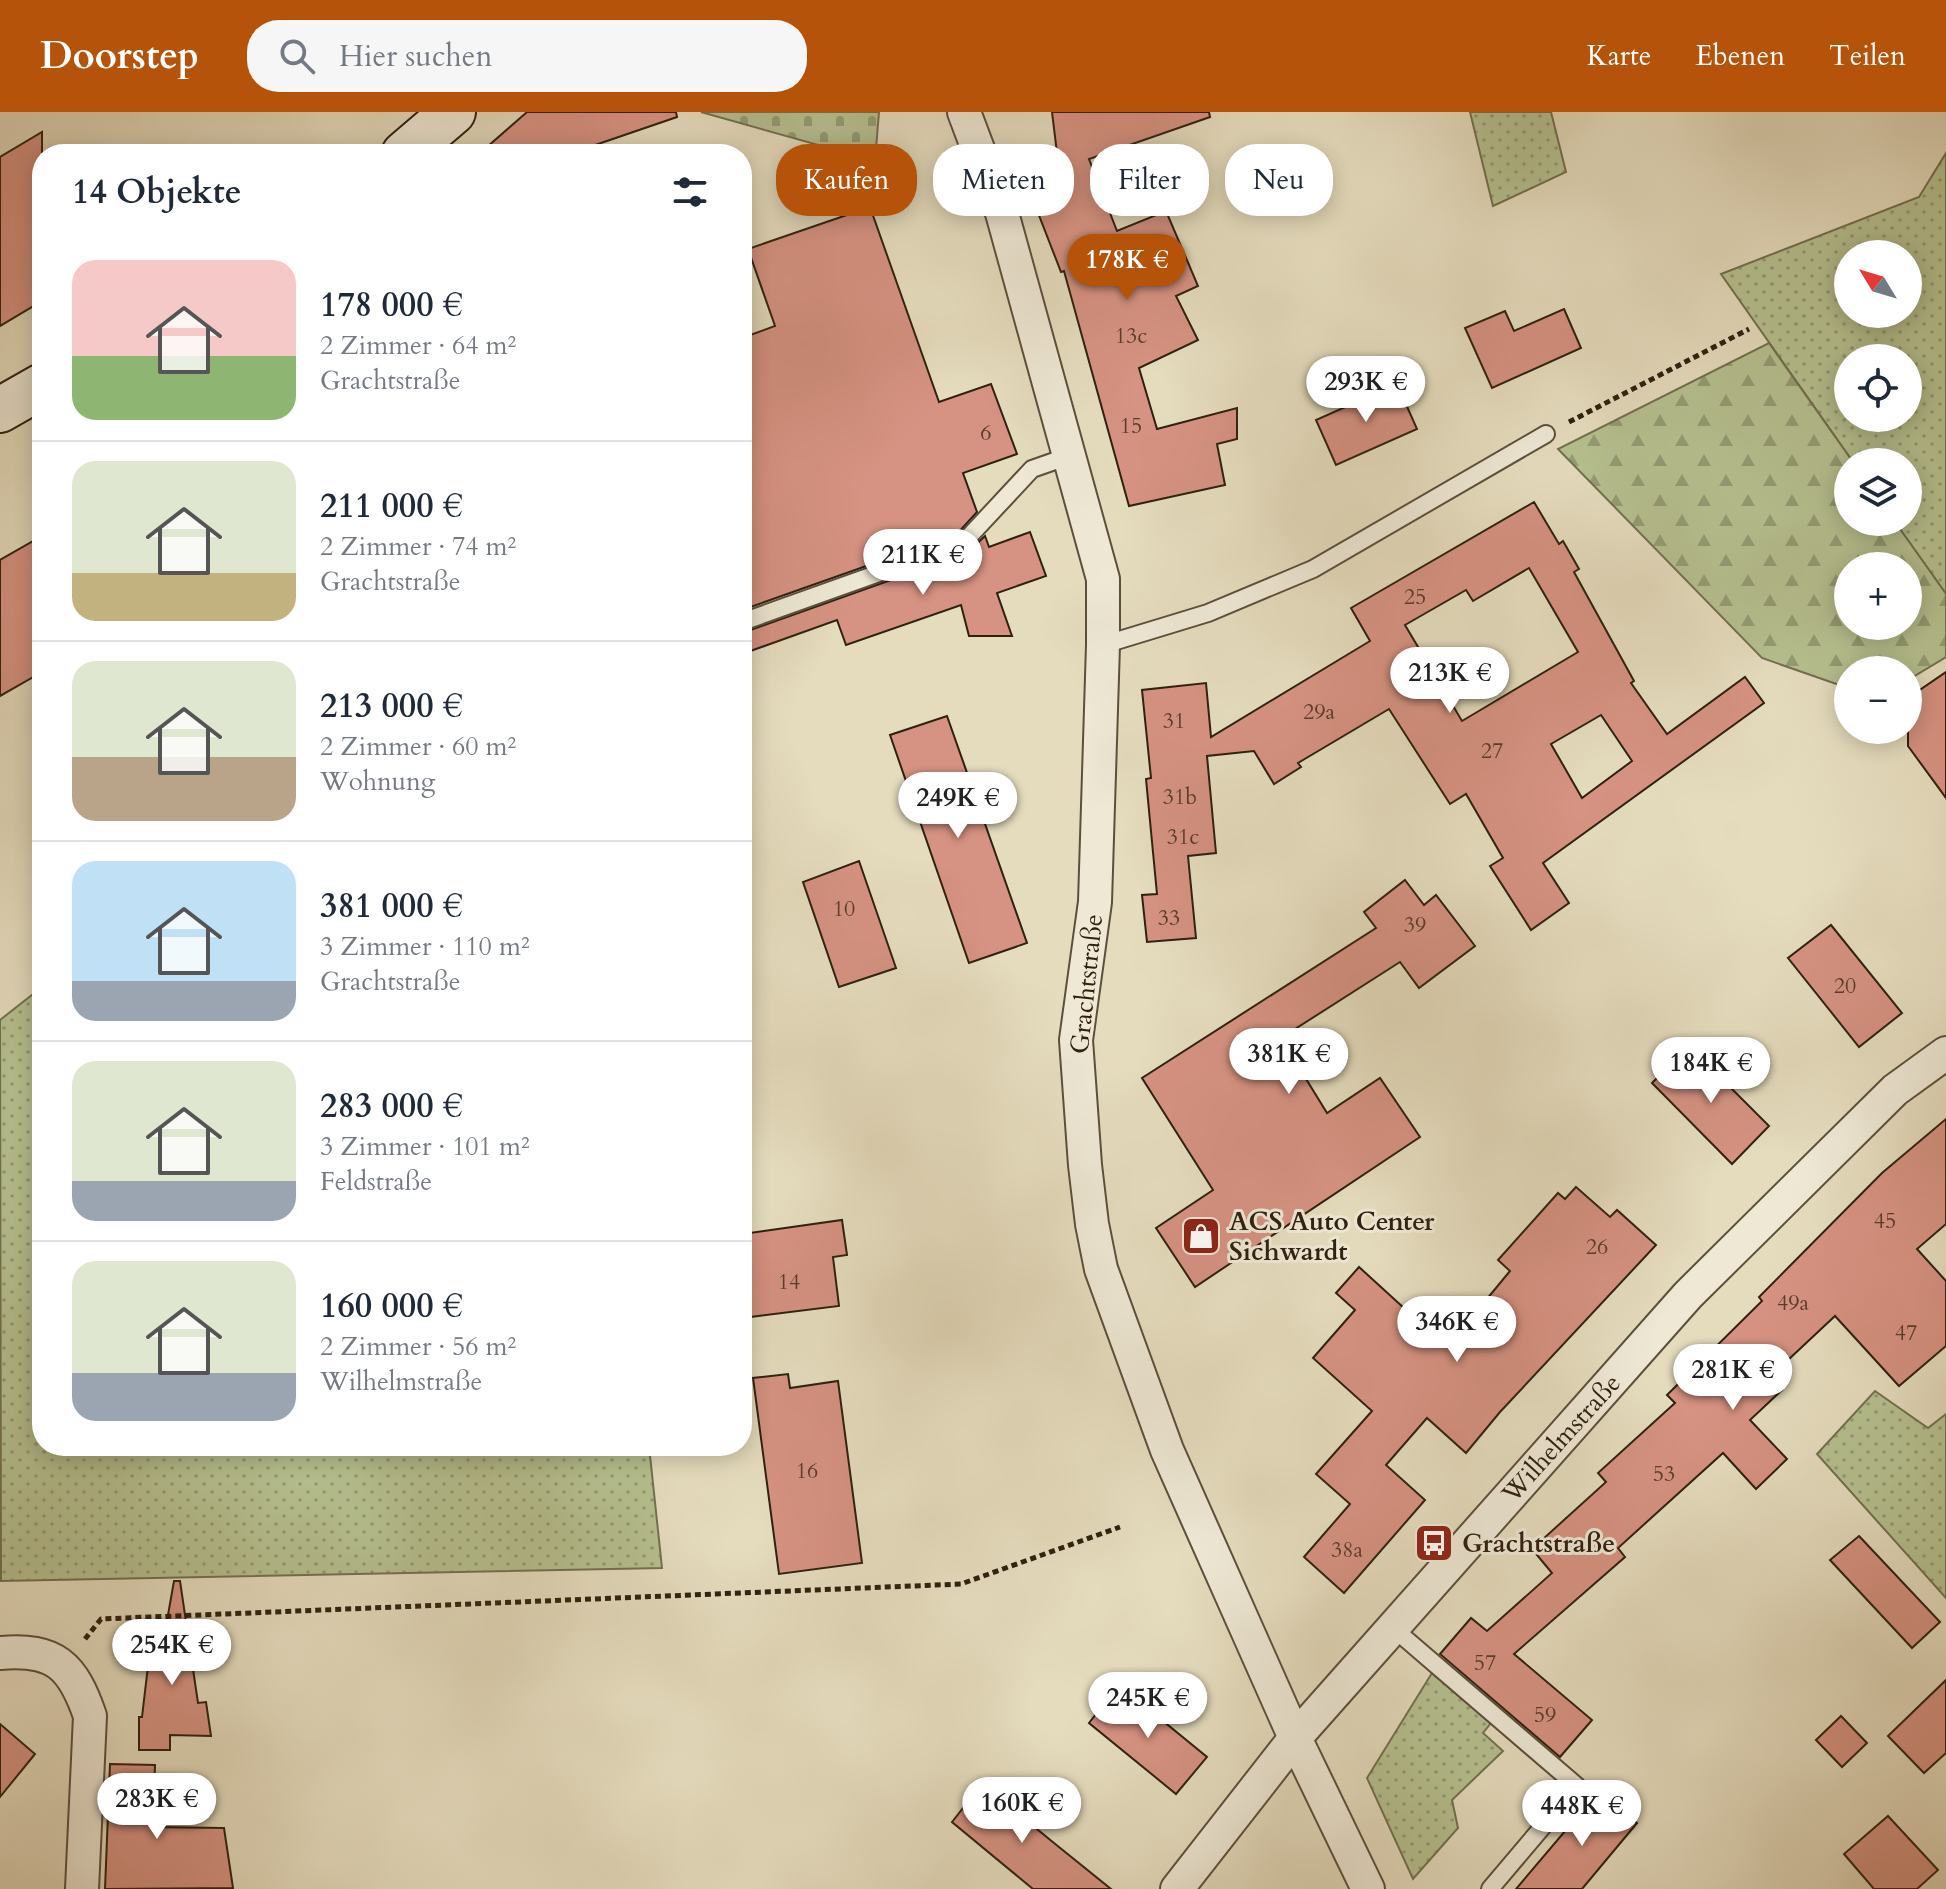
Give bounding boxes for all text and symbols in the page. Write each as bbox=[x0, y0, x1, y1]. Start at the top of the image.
search box bbox=[247, 20, 807, 92]
text: Doorstep bbox=[40, 30, 199, 82]
icon: search bbox=[275, 34, 319, 78]
text: Hier suchen bbox=[339, 36, 492, 77]
text: Karte bbox=[1587, 37, 1652, 75]
text: Ebenen bbox=[1696, 37, 1785, 75]
text: Teilen bbox=[1829, 37, 1906, 75]
chip: Kaufen bbox=[776, 144, 917, 216]
chip: Mieten bbox=[933, 144, 1074, 216]
chip: Filter bbox=[1090, 144, 1209, 216]
chip: Neu bbox=[1225, 144, 1333, 216]
text: 14 Objekte bbox=[72, 169, 242, 215]
icon: filters bbox=[668, 170, 712, 214]
pin: 178K € bbox=[1062, 234, 1192, 302]
north arrow bbox=[1834, 240, 1922, 328]
map controls bbox=[1834, 240, 1922, 744]
text: 178K € bbox=[1085, 242, 1169, 277]
text: 178 000 € bbox=[320, 282, 463, 328]
icon: home bbox=[136, 292, 232, 388]
house number: 13c bbox=[1115, 321, 1147, 351]
text: 2 Zimmer · 64 m² bbox=[320, 328, 516, 363]
button: locate bbox=[1834, 344, 1922, 432]
pin: 293K € bbox=[1301, 356, 1431, 424]
text: Grachtstraße bbox=[320, 363, 461, 398]
text: 293K € bbox=[1324, 364, 1408, 399]
house number: 15 bbox=[1120, 411, 1142, 441]
house number: 6 bbox=[980, 418, 992, 448]
button: layers bbox=[1834, 448, 1922, 536]
text: 211 000 € bbox=[320, 483, 463, 529]
icon: home bbox=[136, 493, 232, 589]
text: 2 Zimmer · 74 m² bbox=[320, 529, 516, 564]
pin: 211K € bbox=[858, 529, 988, 597]
text: 211K € bbox=[881, 537, 965, 572]
button: + bbox=[1834, 552, 1922, 640]
text: Grachtstraße bbox=[320, 564, 461, 599]
house number: 25 bbox=[1404, 582, 1426, 612]
pin: 213K € bbox=[1385, 647, 1515, 715]
text: 213K € bbox=[1408, 655, 1492, 690]
button: − bbox=[1834, 656, 1922, 744]
text: 213 000 € bbox=[320, 683, 463, 729]
icon: home bbox=[136, 693, 232, 789]
house number: 29a bbox=[1303, 697, 1336, 727]
house number: 31 bbox=[1163, 706, 1185, 736]
text: 2 Zimmer · 60 m² bbox=[320, 729, 516, 764]
house number: 27 bbox=[1481, 736, 1503, 766]
text: Wohnung bbox=[320, 764, 435, 799]
pin: 249K € bbox=[893, 772, 1023, 840]
text: 249K € bbox=[916, 780, 1000, 815]
house number: 31b bbox=[1163, 782, 1197, 812]
house number: 31c bbox=[1167, 822, 1199, 852]
text: 381 000 € bbox=[320, 883, 463, 929]
icon: home bbox=[136, 893, 232, 989]
house number: 10 bbox=[833, 894, 855, 924]
house number: 33 bbox=[1158, 903, 1180, 933]
house number: 39 bbox=[1404, 910, 1426, 940]
street label: Grachtstraße bbox=[1062, 912, 1111, 1056]
text: 3 Zimmer · 110 m² bbox=[320, 929, 530, 964]
text: Grachtstraße bbox=[320, 964, 461, 999]
house number: 20 bbox=[1834, 971, 1856, 1001]
pin: 381K € bbox=[1224, 1028, 1354, 1096]
text: 381K € bbox=[1247, 1036, 1331, 1071]
pin: 184K € bbox=[1646, 1037, 1776, 1105]
text: 184K € bbox=[1669, 1045, 1753, 1080]
text: 283 000 € bbox=[320, 1083, 463, 1129]
icon: home bbox=[136, 1093, 232, 1189]
text: 3 Zimmer · 101 m² bbox=[320, 1129, 530, 1164]
text: Feldstraße bbox=[320, 1164, 432, 1199]
place label: ACS Auto Center Sichwardt bbox=[1229, 1204, 1435, 1269]
house number: 45 bbox=[1874, 1206, 1896, 1236]
shop icon: ACS Auto Center Sichwardt bbox=[1180, 1215, 1222, 1257]
house number: 26 bbox=[1586, 1232, 1608, 1262]
house number: 14 bbox=[778, 1267, 800, 1297]
text: 160 000 € bbox=[320, 1283, 463, 1329]
house number: 49a bbox=[1777, 1288, 1810, 1318]
icon: home bbox=[136, 1293, 232, 1389]
pin: 346K € bbox=[1392, 1296, 1522, 1364]
text: 346K € bbox=[1415, 1304, 1499, 1339]
house number: 47 bbox=[1895, 1318, 1917, 1348]
text: 2 Zimmer · 56 m² bbox=[320, 1329, 516, 1364]
pin: 281K € bbox=[1668, 1344, 1798, 1412]
text: 281K € bbox=[1691, 1352, 1775, 1387]
text: Wilhelmstraße bbox=[320, 1364, 482, 1399]
street label: Wilhelmstraße bbox=[1493, 1366, 1629, 1511]
house number: 16 bbox=[796, 1456, 818, 1486]
house number: 53 bbox=[1653, 1459, 1675, 1489]
bus stop icon: Grachtstraße bbox=[1413, 1522, 1455, 1564]
place label: Grachtstraße bbox=[1462, 1526, 1615, 1561]
house number: 38a bbox=[1331, 1535, 1364, 1565]
pin: 254K € bbox=[107, 1619, 237, 1687]
text: 254K € bbox=[130, 1627, 214, 1662]
house number: 57 bbox=[1474, 1648, 1496, 1678]
pin: 245K € bbox=[1083, 1672, 1213, 1740]
text: 245K € bbox=[1106, 1680, 1190, 1715]
house number: 59 bbox=[1534, 1700, 1556, 1730]
pin: 283K € bbox=[92, 1773, 222, 1841]
pin: 160K € bbox=[957, 1777, 1087, 1845]
pin: 448K € bbox=[1517, 1780, 1647, 1848]
text: 283K € bbox=[115, 1781, 199, 1816]
text: 160K € bbox=[980, 1785, 1064, 1820]
text: 448K € bbox=[1540, 1788, 1624, 1823]

